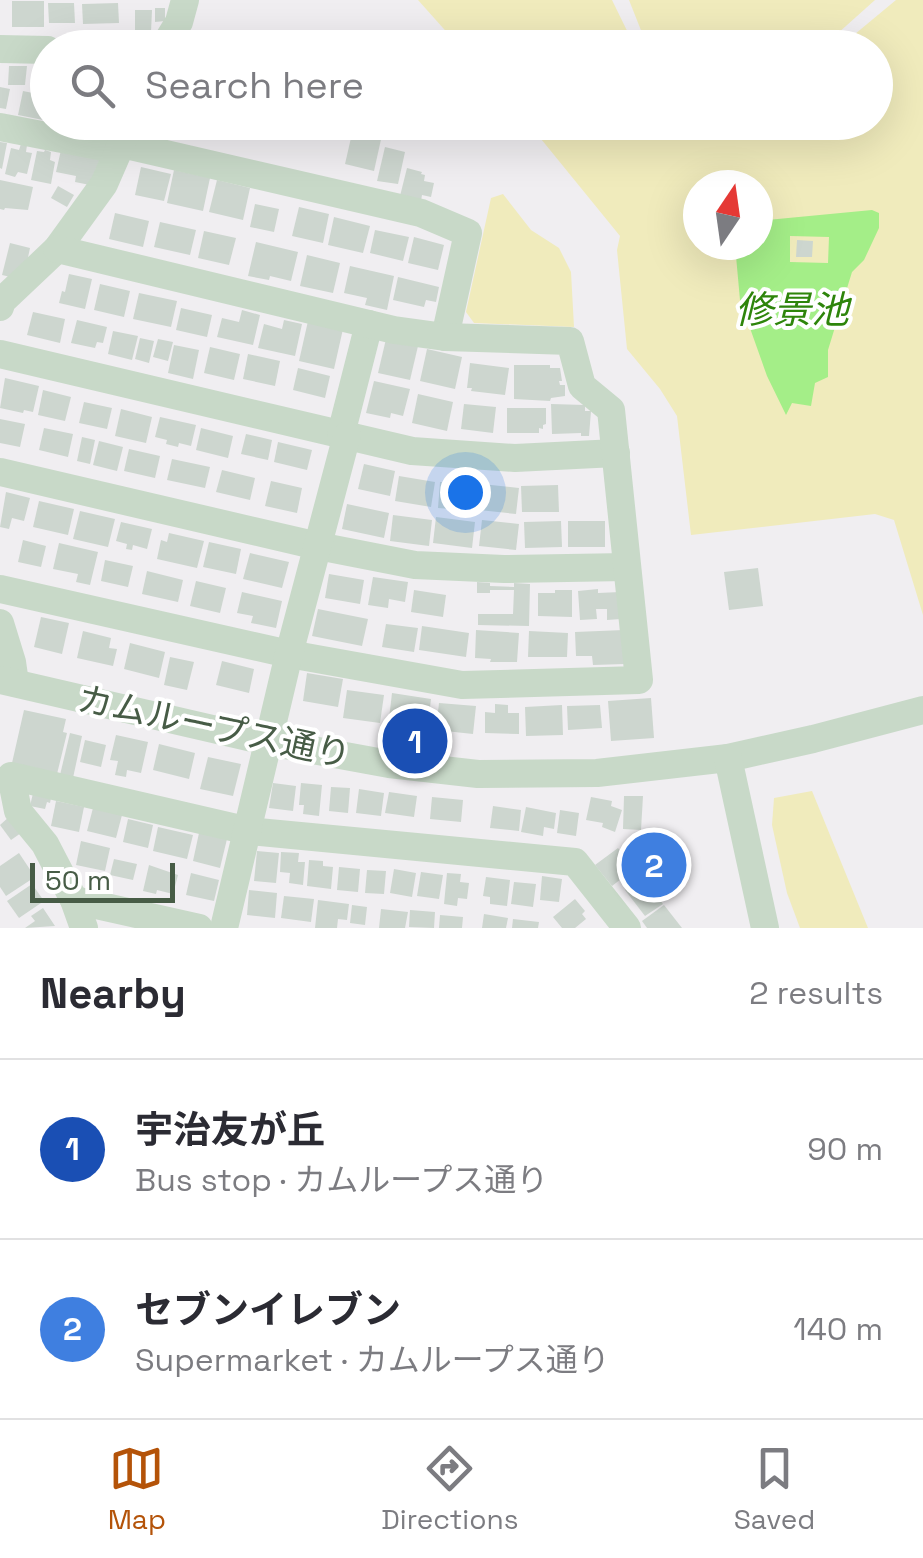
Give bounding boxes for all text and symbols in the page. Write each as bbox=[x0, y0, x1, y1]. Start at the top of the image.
search box bbox=[30, 30, 893, 140]
icon: search bbox=[65, 58, 120, 113]
text: Search here bbox=[145, 61, 364, 109]
north arrow bbox=[683, 170, 773, 260]
water label: 修景池 bbox=[735, 286, 853, 334]
your location bbox=[440, 467, 491, 518]
street label: カムループス通り bbox=[74, 677, 354, 777]
pin: 1 bbox=[382, 704, 448, 778]
pin: 2 bbox=[622, 828, 686, 902]
scale bar bbox=[30, 858, 175, 903]
text: 50 m bbox=[45, 862, 111, 898]
text: Nearby bbox=[40, 967, 186, 1020]
text: 2 results bbox=[749, 973, 883, 1013]
text: 宇治友が丘 bbox=[135, 1106, 325, 1154]
text: 1 bbox=[65, 1129, 80, 1169]
text: 90 m bbox=[807, 1129, 883, 1169]
text: Bus stop · カムループス通り bbox=[135, 1160, 548, 1200]
text: セブンイレブン bbox=[135, 1286, 401, 1334]
text: 2 bbox=[63, 1309, 82, 1349]
text: 140 m bbox=[793, 1309, 883, 1349]
text: Supermarket · カムループス通り bbox=[135, 1340, 610, 1380]
tab: Map bbox=[108, 1441, 166, 1537]
tab: Directions bbox=[381, 1441, 518, 1537]
tab: Saved bbox=[734, 1441, 815, 1537]

